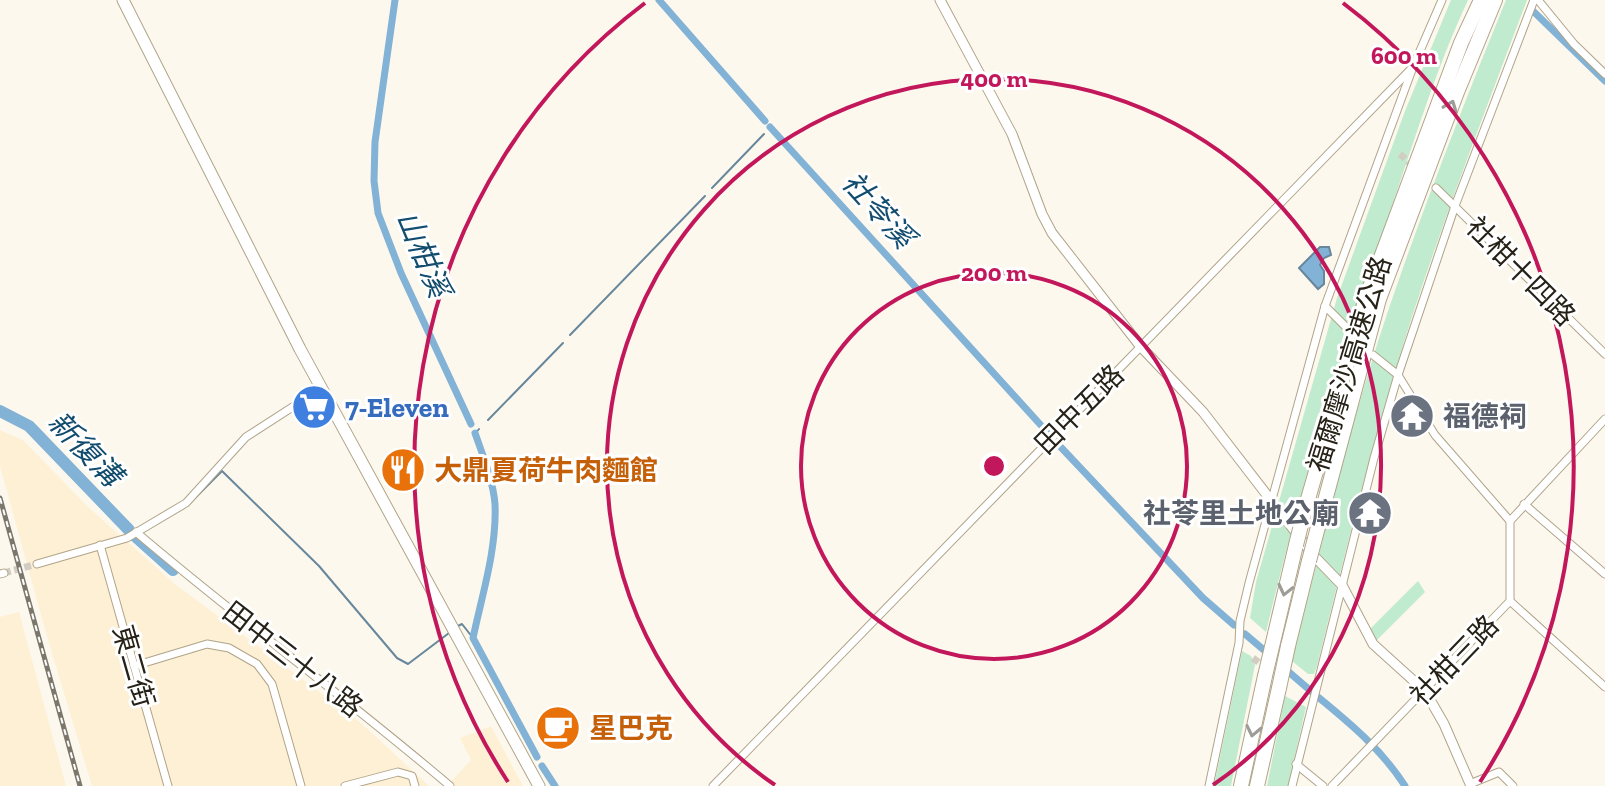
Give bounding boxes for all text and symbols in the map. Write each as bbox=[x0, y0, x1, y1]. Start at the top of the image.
text: 600 m bbox=[1371, 41, 1437, 70]
text: 400 m bbox=[961, 64, 1027, 93]
one-way arrow bbox=[1442, 100, 1458, 114]
water label: 社苓溪 bbox=[835, 165, 924, 258]
water label: 山柑溪 bbox=[389, 206, 459, 306]
street label: 社柑十四路 bbox=[1459, 210, 1582, 333]
street label: 福爾摩沙高速公路 bbox=[1301, 252, 1398, 476]
text: 200 m bbox=[961, 258, 1027, 287]
street label: 田中五路 bbox=[1028, 358, 1131, 461]
supermarket icon: 7-Eleven bbox=[290, 383, 338, 431]
place label: 7-Eleven bbox=[345, 391, 449, 424]
temple icon: 福德祠 bbox=[1388, 392, 1436, 440]
place label: 福德祠 bbox=[1443, 400, 1527, 433]
water label: 新復溝 bbox=[41, 404, 132, 497]
restaurant icon: 大鼎夏荷牛肉麵館 bbox=[379, 446, 427, 494]
centre of rings bbox=[980, 452, 1008, 480]
place label: 大鼎夏荷牛肉麵館 bbox=[434, 454, 658, 487]
temple icon: 社苓里土地公廟 bbox=[1346, 489, 1394, 537]
place label: 社苓里土地公廟 bbox=[1143, 497, 1339, 530]
one-way arrow bbox=[1278, 582, 1295, 596]
street label: 田中三十八路 bbox=[216, 595, 369, 724]
street label: 社柑三路 bbox=[1404, 609, 1505, 712]
street label: 東二街 bbox=[106, 621, 161, 711]
cafe icon: 星巴克 bbox=[534, 704, 582, 752]
place label: 星巴克 bbox=[589, 712, 673, 745]
one-way arrow bbox=[1245, 724, 1262, 737]

